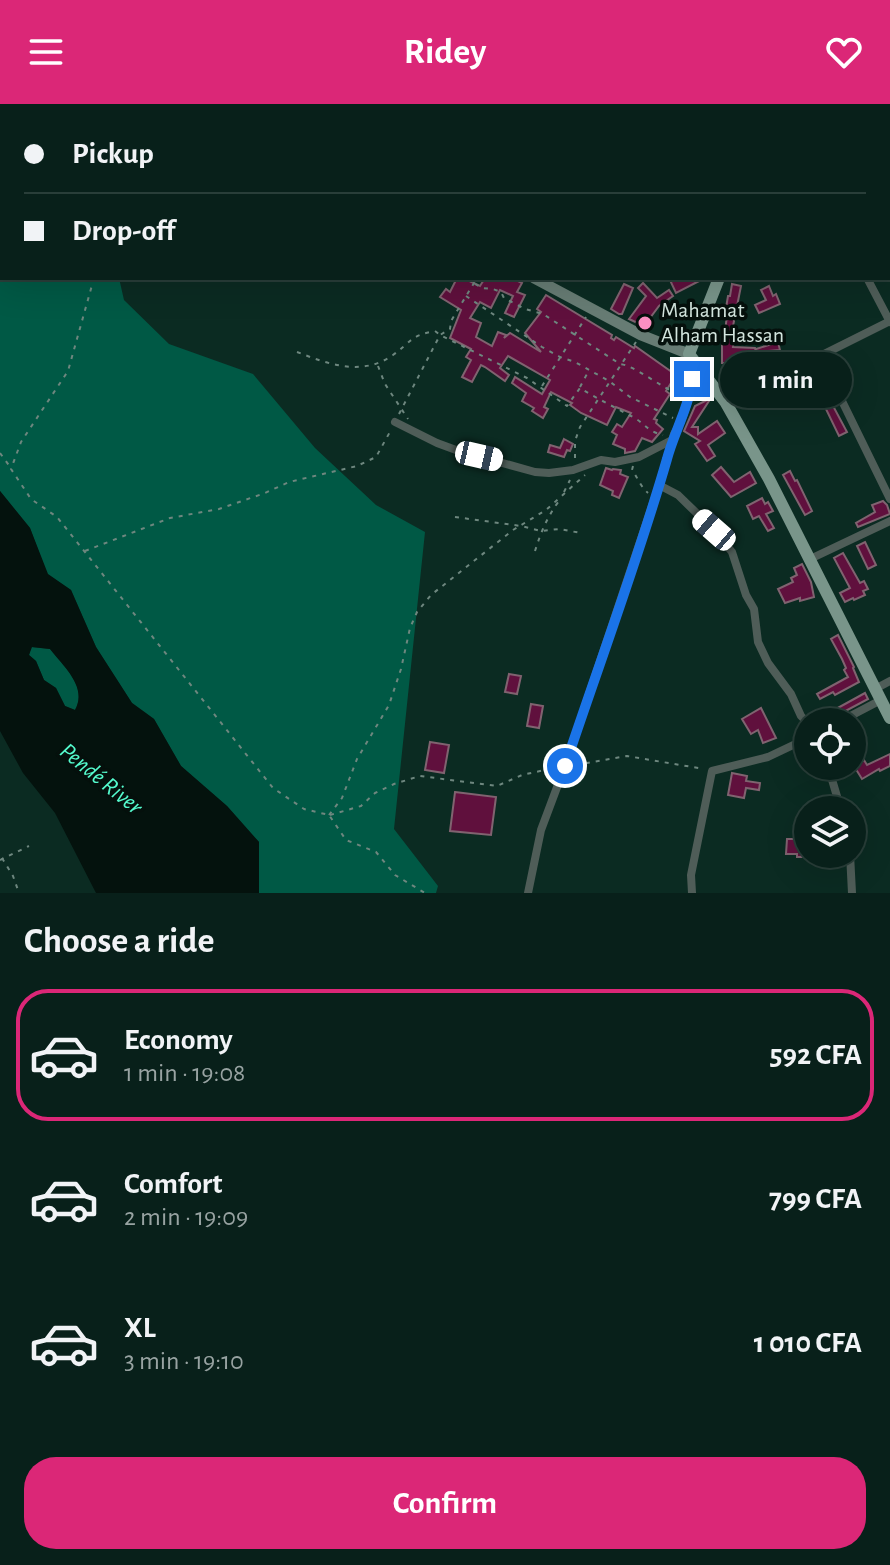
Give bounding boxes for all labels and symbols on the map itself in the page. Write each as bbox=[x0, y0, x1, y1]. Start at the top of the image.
place label: Mahamat Alham Hassan bbox=[661, 299, 784, 346]
marker: Mahamat Alham Hassan bbox=[636, 314, 654, 332]
callout: 1 min bbox=[720, 351, 852, 407]
route end bbox=[674, 361, 710, 397]
car bbox=[453, 439, 505, 473]
car bbox=[688, 505, 740, 555]
water label: Pendé River bbox=[55, 739, 148, 820]
route start bbox=[547, 748, 583, 784]

